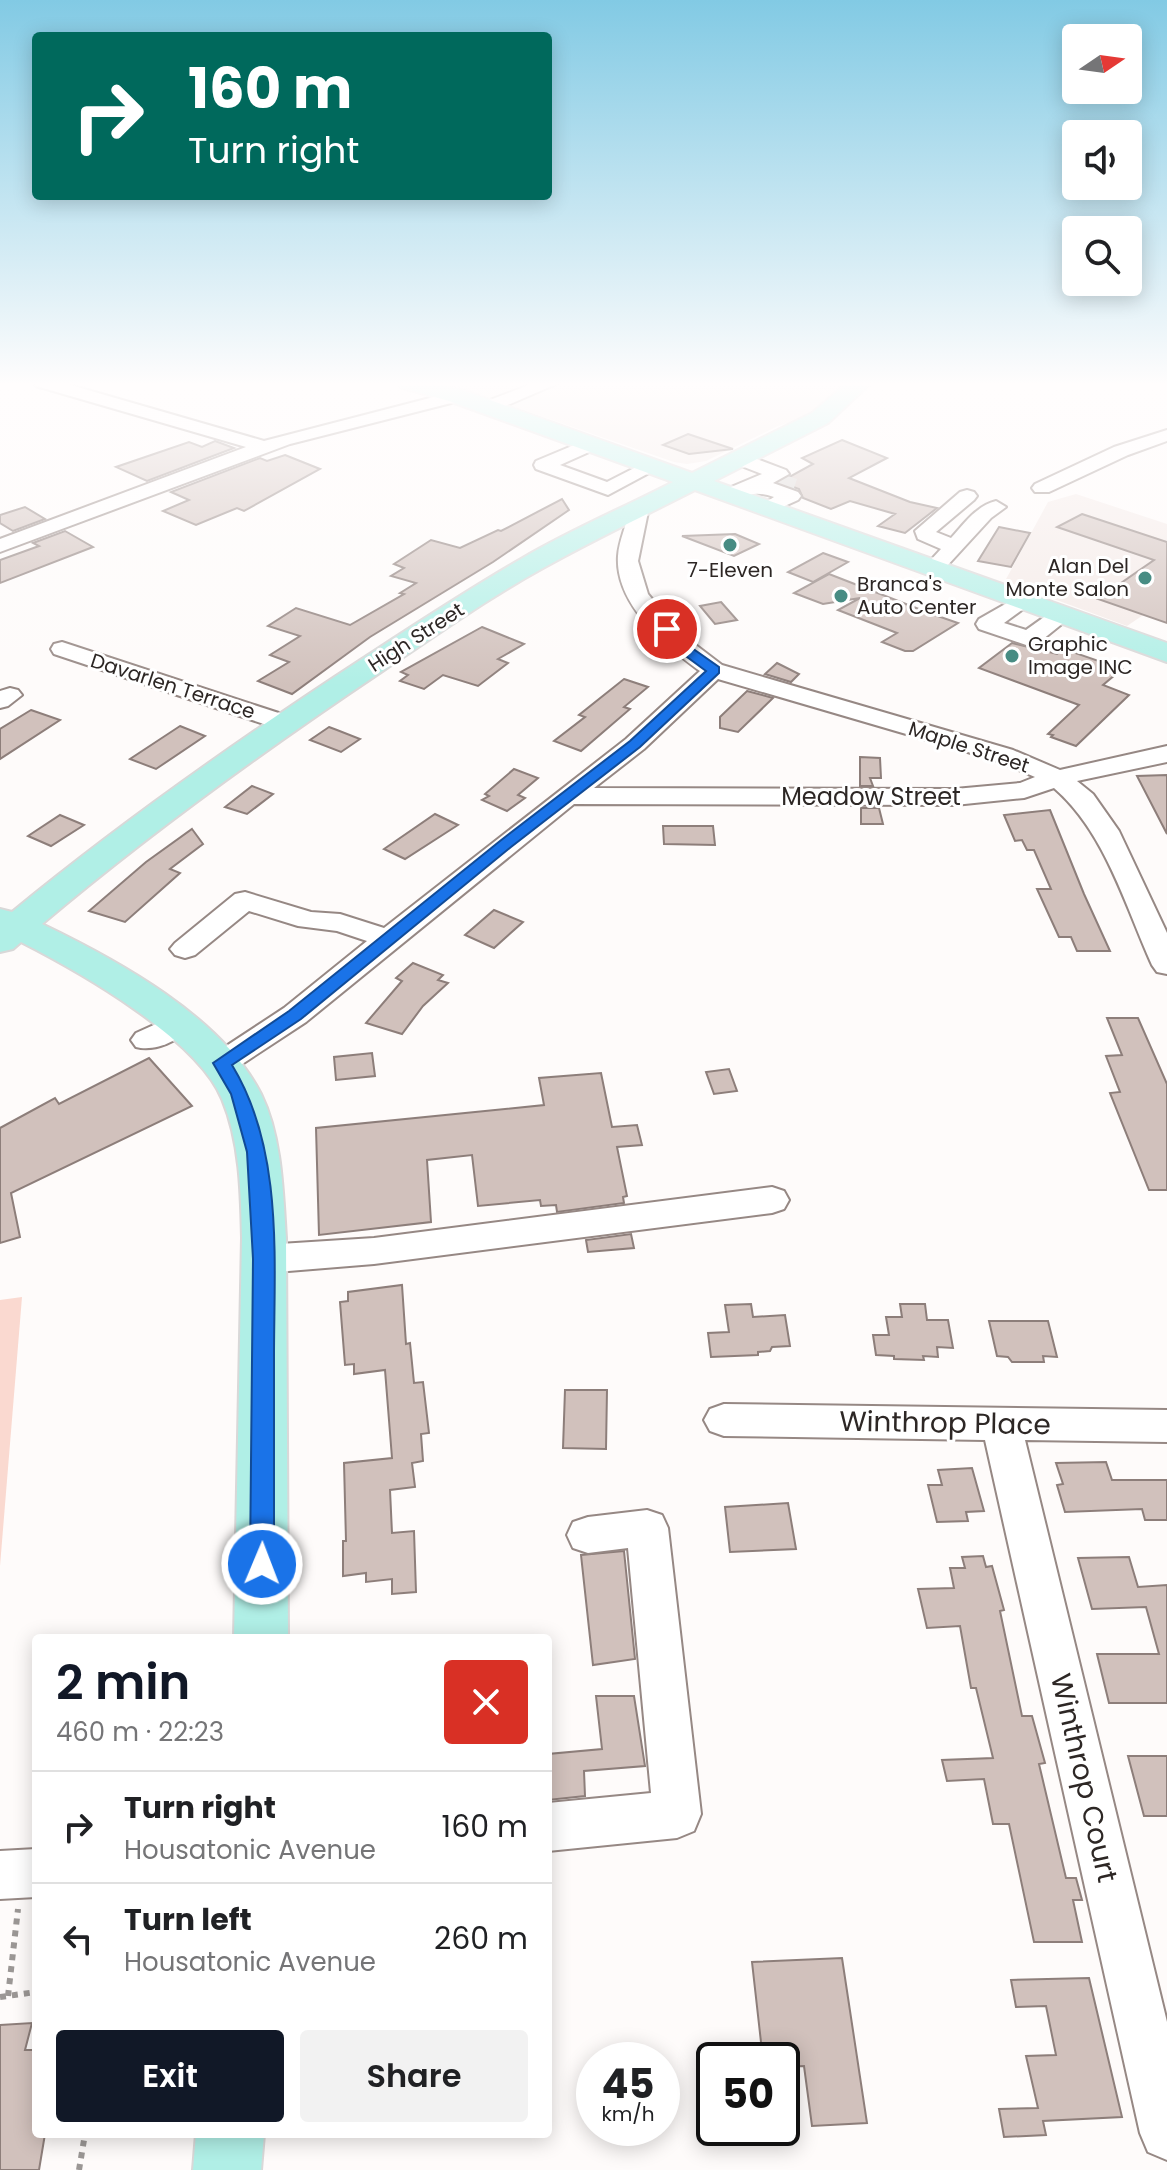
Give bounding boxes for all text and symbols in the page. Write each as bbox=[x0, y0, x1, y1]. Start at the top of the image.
north arrow bbox=[1062, 24, 1142, 104]
map controls bbox=[1062, 24, 1142, 296]
text: 160 m bbox=[188, 49, 352, 128]
icon: right bbox=[56, 64, 160, 168]
button: sound bbox=[1062, 120, 1142, 200]
text: Turn right bbox=[188, 125, 359, 176]
button: search bbox=[1062, 216, 1142, 296]
marker: 7-Eleven bbox=[721, 536, 739, 554]
place label: Alan Del Monte Salon bbox=[1005, 552, 1129, 603]
place label: 7-Eleven bbox=[687, 556, 773, 584]
marker: Alan Del Monte Salon bbox=[1136, 569, 1154, 587]
place label: Branca's Auto Center bbox=[857, 570, 976, 621]
marker: Branca's Auto Center bbox=[832, 587, 850, 605]
pin bbox=[633, 595, 701, 663]
street label: High Street bbox=[363, 596, 469, 678]
icon: arrive bbox=[645, 607, 689, 651]
place label: Graphic Image INC bbox=[1028, 630, 1133, 681]
street label: Davarlen Terrace bbox=[87, 646, 259, 726]
marker: Graphic Image INC bbox=[1003, 647, 1021, 665]
street label: Maple Street bbox=[905, 714, 1033, 780]
street label: Meadow Street bbox=[781, 780, 961, 813]
street label: Winthrop Place bbox=[839, 1402, 1051, 1444]
position arrow bbox=[220, 1522, 304, 1606]
text: 2 min bbox=[56, 1649, 190, 1716]
button: close bbox=[444, 1660, 528, 1744]
street label: Winthrop Court bbox=[1041, 1670, 1127, 1886]
text: 460 m · 22:23 bbox=[56, 1714, 224, 1750]
text: Turn right bbox=[124, 1786, 276, 1829]
icon: right bbox=[56, 1805, 100, 1849]
text: 160 m bbox=[442, 1805, 528, 1848]
text: Housatonic Avenue bbox=[124, 1832, 376, 1868]
text: Turn left bbox=[124, 1898, 252, 1941]
icon: left bbox=[56, 1917, 100, 1961]
text: 260 m bbox=[434, 1917, 528, 1960]
text: Housatonic Avenue bbox=[124, 1944, 376, 1980]
button: Exit bbox=[56, 2030, 284, 2122]
button: Share bbox=[300, 2030, 528, 2122]
speed limit sign: 50 bbox=[696, 2042, 800, 2146]
text: 45 bbox=[601, 2056, 655, 2112]
text: km/h bbox=[601, 2100, 655, 2128]

